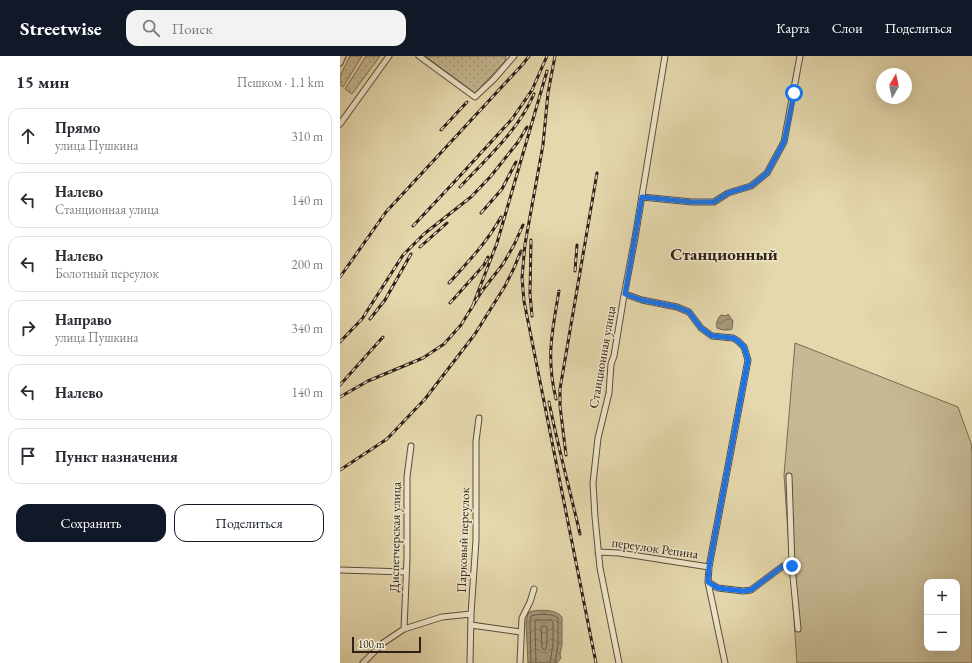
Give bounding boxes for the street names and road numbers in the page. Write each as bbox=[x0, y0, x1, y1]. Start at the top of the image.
street label: Станционная улица bbox=[585, 304, 620, 410]
street label: Диспетчерская улица bbox=[386, 481, 404, 593]
street label: Парковый переулок bbox=[453, 486, 473, 593]
street label: переулок Репина bbox=[611, 534, 700, 563]

